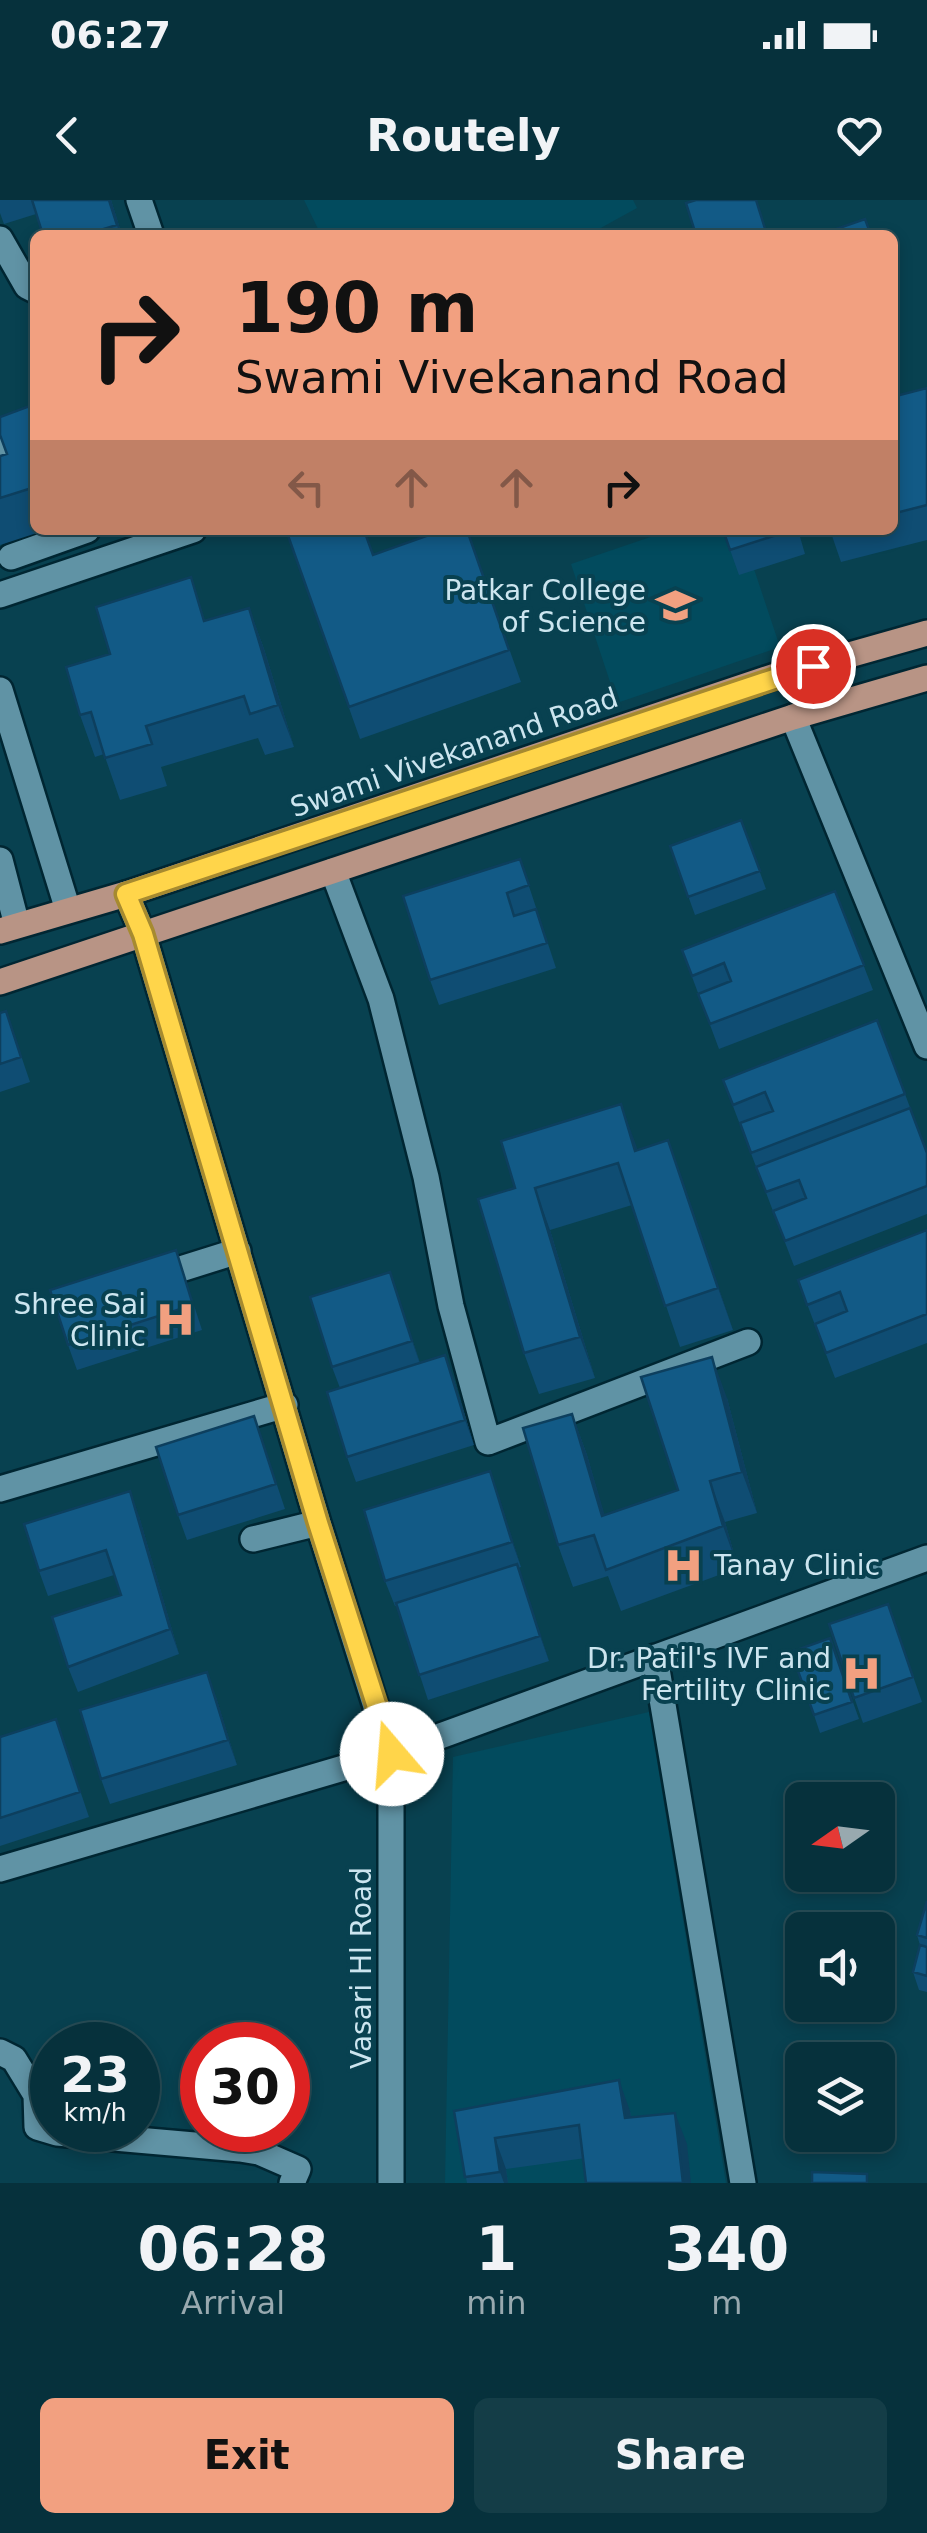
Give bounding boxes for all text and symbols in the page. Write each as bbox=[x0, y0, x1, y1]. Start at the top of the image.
text: 06:27 bbox=[50, 13, 171, 57]
icon: back bbox=[40, 108, 95, 163]
icon: heart bbox=[832, 108, 887, 163]
text: Routely bbox=[366, 109, 561, 162]
text: 190 m bbox=[235, 267, 478, 349]
icon: right bbox=[70, 270, 200, 400]
text: Swami Vivekanand Road bbox=[235, 351, 788, 404]
icon: left bbox=[279, 460, 334, 515]
icon: ahead bbox=[384, 460, 439, 515]
icon: ahead bbox=[489, 460, 544, 515]
icon: right bbox=[594, 460, 649, 515]
place label: Patkar College of Science bbox=[444, 574, 646, 639]
school or university icon: Patkar College of Science bbox=[655, 585, 697, 627]
pin bbox=[771, 624, 856, 709]
icon: arrive bbox=[786, 639, 841, 694]
street label: Swami Vivekanand Road bbox=[286, 681, 622, 824]
place label: Shree Sai Clinic bbox=[14, 1288, 146, 1353]
hospital icon: Shree Sai Clinic bbox=[155, 1299, 197, 1341]
hospital icon: Tanay Clinic bbox=[663, 1544, 705, 1586]
place label: Tanay Clinic bbox=[713, 1549, 880, 1582]
place label: Dr. Patil's IVF and Fertility Clinic bbox=[587, 1642, 831, 1707]
hospital icon: Dr. Patil's IVF and Fertility Clinic bbox=[840, 1653, 882, 1695]
position arrow bbox=[340, 1702, 444, 1806]
north arrow bbox=[785, 1782, 895, 1892]
map controls bbox=[785, 1782, 895, 2152]
street label: Vasari Hl Road bbox=[345, 1867, 378, 2069]
button: sound bbox=[785, 1912, 895, 2022]
speed limit sign: 30 bbox=[180, 2022, 310, 2152]
button: layers bbox=[785, 2042, 895, 2152]
text: 23 bbox=[60, 2046, 130, 2104]
text: km/h bbox=[63, 2098, 127, 2127]
text: 06:28 bbox=[138, 2214, 329, 2284]
text: 1 bbox=[475, 2214, 517, 2284]
text: 340 bbox=[664, 2214, 789, 2284]
text: Arrival bbox=[181, 2284, 285, 2322]
text: min bbox=[466, 2284, 527, 2322]
text: m bbox=[711, 2284, 742, 2322]
button: Exit bbox=[40, 2398, 454, 2513]
button: Share bbox=[474, 2398, 887, 2513]

